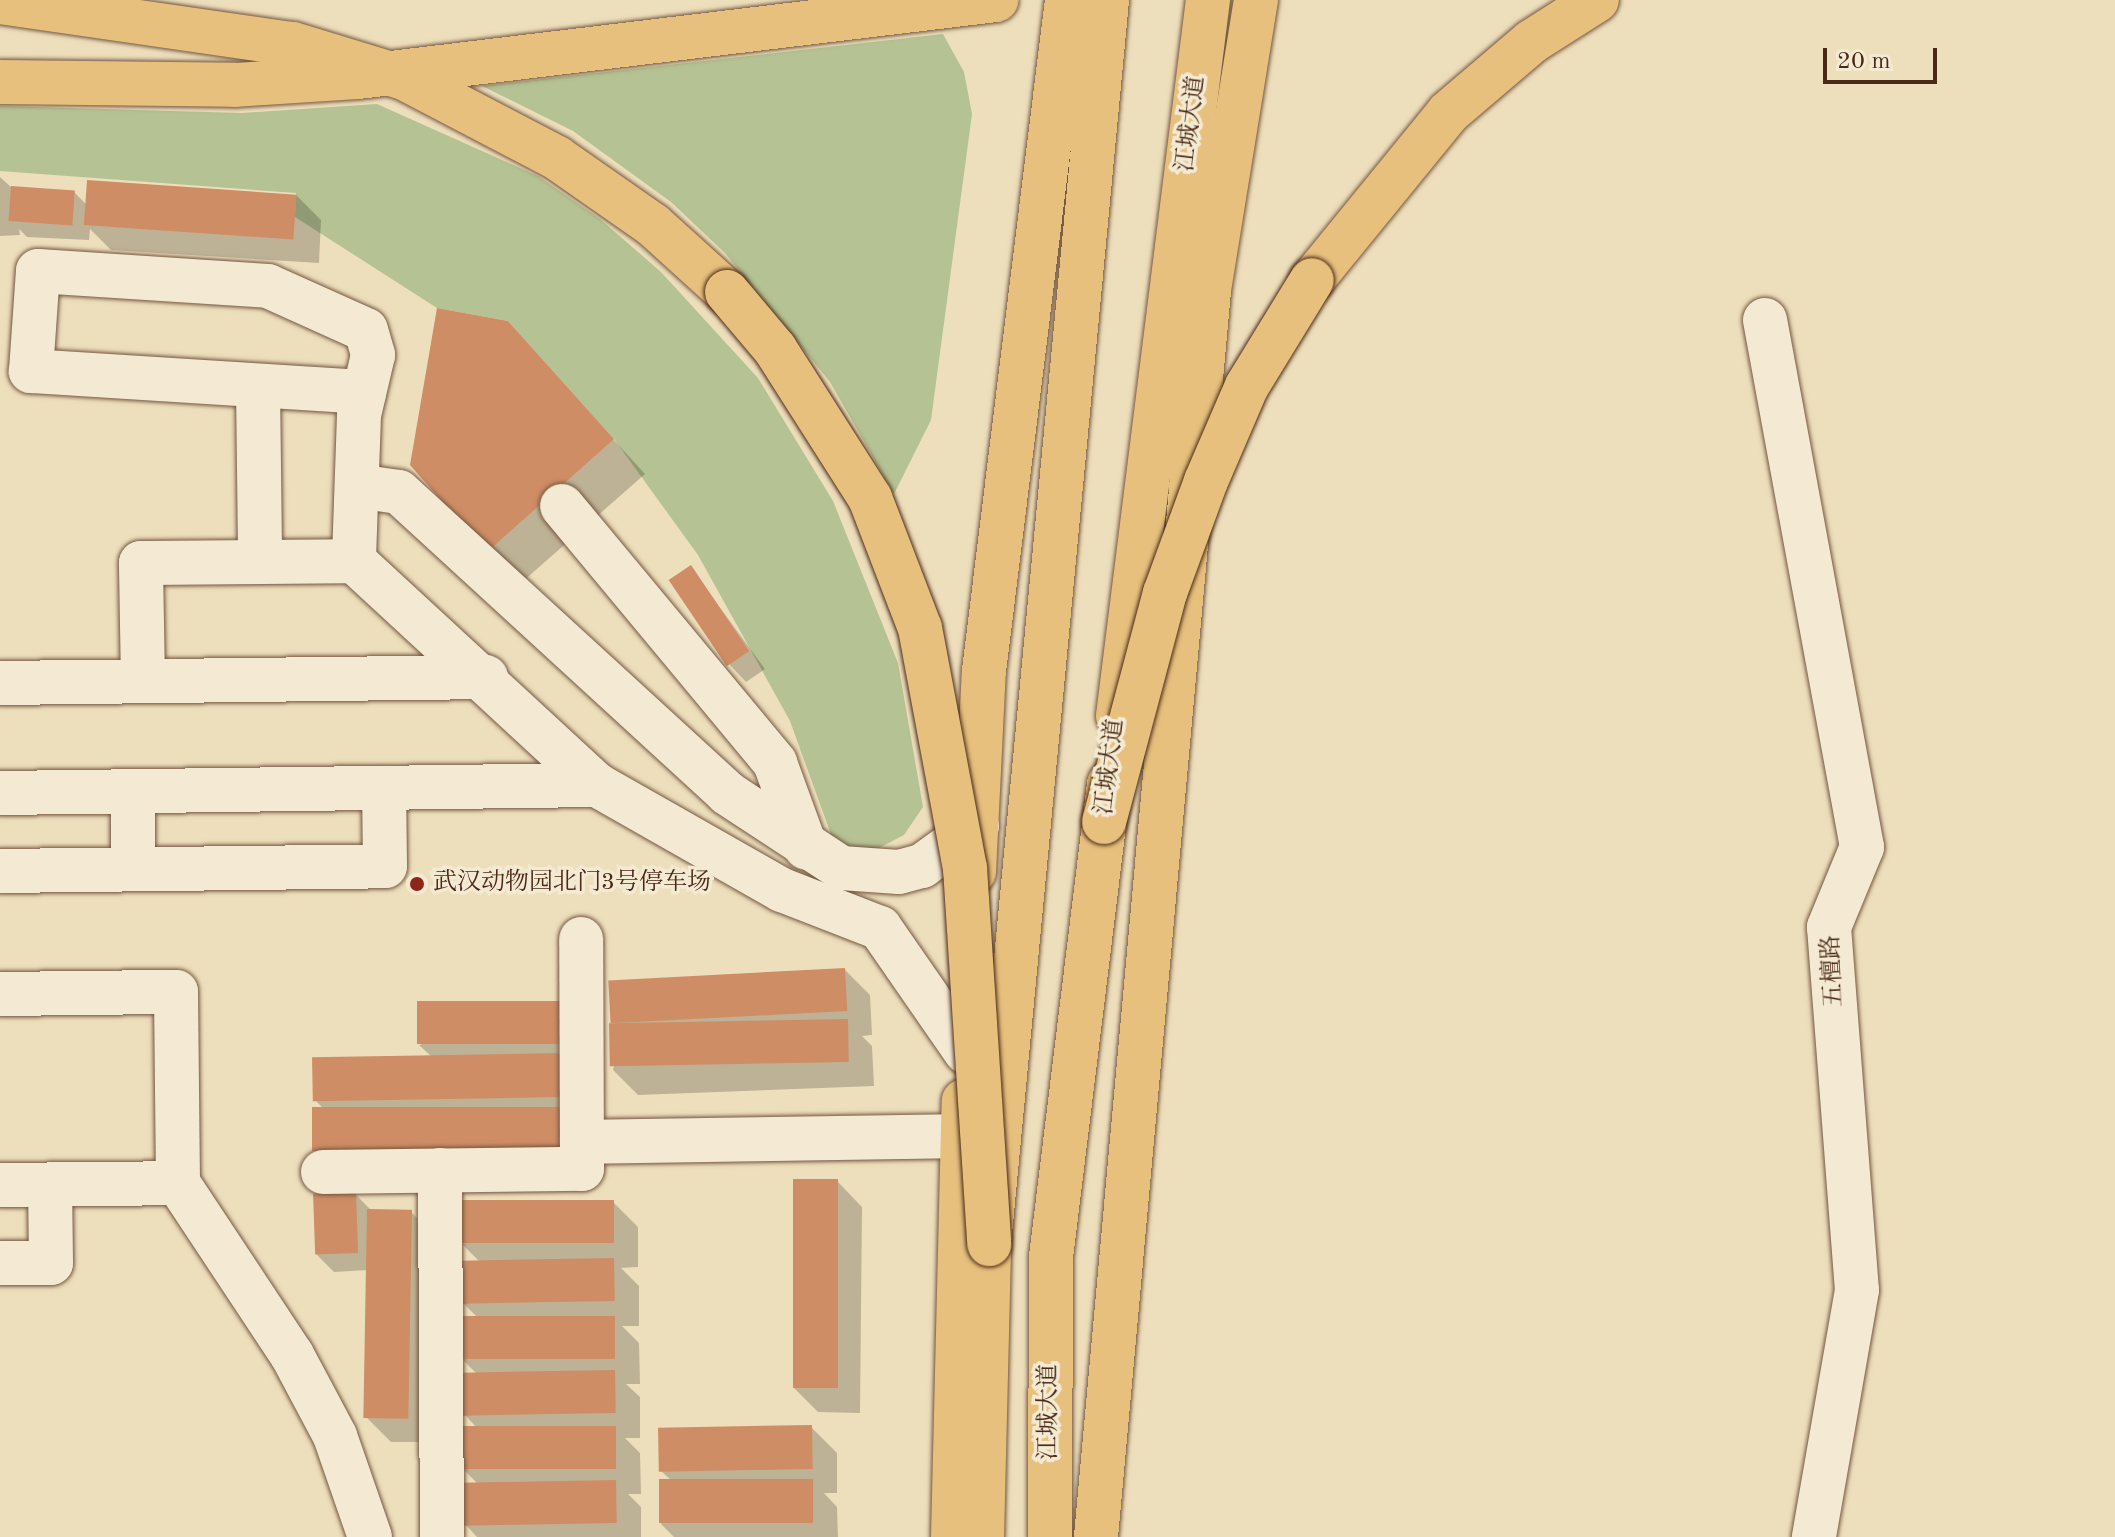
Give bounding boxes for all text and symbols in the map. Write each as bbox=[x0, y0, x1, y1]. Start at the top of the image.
scale bar bbox=[1827, 32, 1941, 82]
text: 20 m bbox=[1837, 50, 1891, 74]
street label: 江城大道 bbox=[1172, 75, 1212, 173]
street label: 江城大道 bbox=[1091, 718, 1131, 816]
place label: 武汉动物园北门3号停车场 bbox=[433, 870, 711, 898]
marker: 武汉动物园北门3号停车场 bbox=[408, 875, 426, 893]
street label: 五檀路 bbox=[1818, 934, 1850, 1008]
street label: 江城大道 bbox=[1036, 1364, 1064, 1460]

